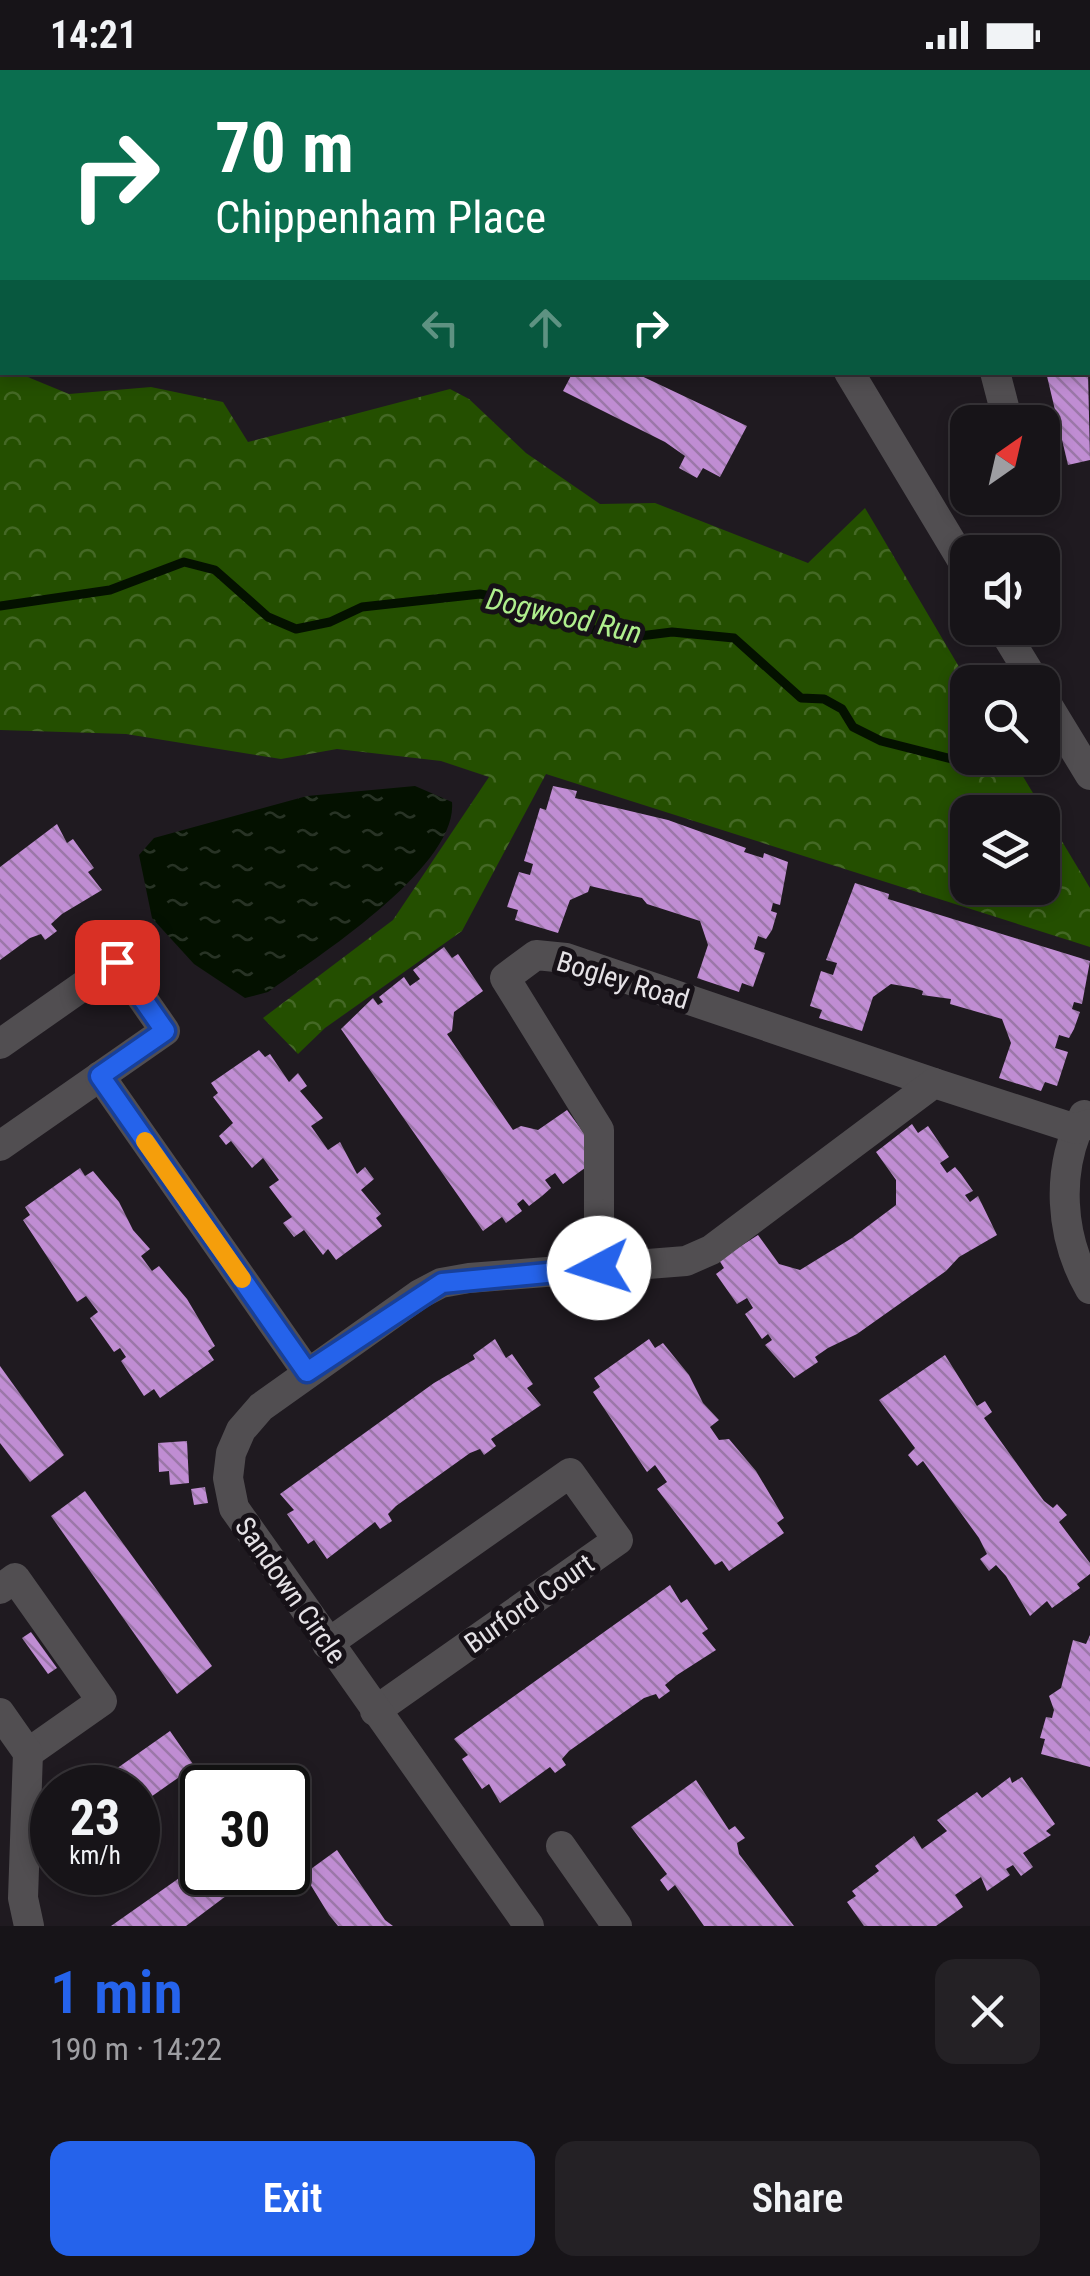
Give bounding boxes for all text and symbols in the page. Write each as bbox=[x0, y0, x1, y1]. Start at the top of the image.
text: 14:21 bbox=[50, 13, 137, 57]
text: 70 m bbox=[215, 107, 354, 189]
icon: right bbox=[50, 110, 180, 240]
text: Chippenham Place bbox=[215, 191, 546, 244]
icon: left bbox=[413, 300, 468, 355]
icon: ahead bbox=[518, 300, 573, 355]
icon: right bbox=[623, 300, 678, 355]
north arrow bbox=[950, 405, 1060, 515]
map controls bbox=[950, 405, 1060, 905]
button: sound bbox=[950, 535, 1060, 645]
water label: Dogwood Run bbox=[483, 581, 645, 650]
button: search bbox=[950, 665, 1060, 775]
button: layers bbox=[950, 795, 1060, 905]
pin bbox=[75, 920, 160, 1005]
icon: arrive bbox=[90, 935, 145, 990]
street label: Bogley Road bbox=[553, 945, 693, 1016]
position arrow bbox=[547, 1216, 651, 1320]
street label: Sandown Circle bbox=[228, 1511, 353, 1670]
street label: Burford Court bbox=[458, 1547, 600, 1660]
speed limit sign: 30 bbox=[180, 1765, 310, 1895]
text: 23 bbox=[70, 1789, 120, 1847]
text: km/h bbox=[69, 1841, 121, 1870]
text: 1 min bbox=[50, 1957, 183, 2028]
button: close bbox=[935, 1959, 1040, 2064]
text: 190 m · 14:22 bbox=[50, 2030, 222, 2068]
button: Exit bbox=[50, 2141, 535, 2256]
button: Share bbox=[555, 2141, 1040, 2256]

